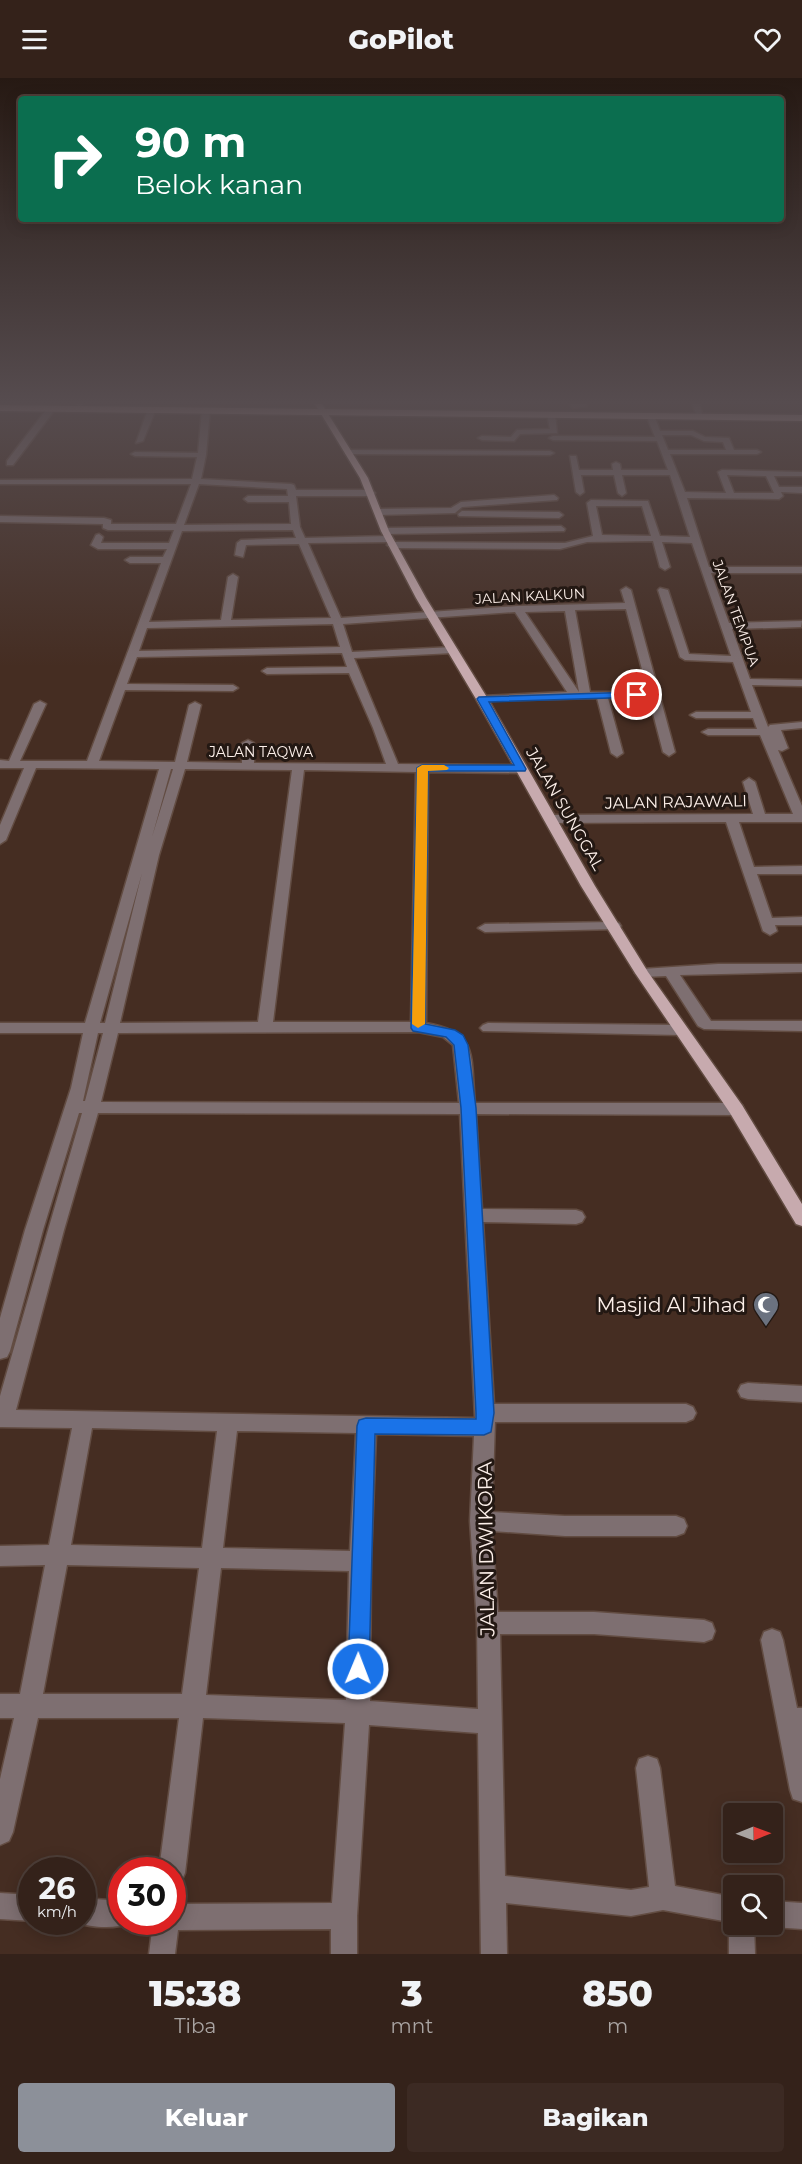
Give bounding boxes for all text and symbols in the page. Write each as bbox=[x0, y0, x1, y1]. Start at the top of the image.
icon: menu bbox=[18, 23, 51, 56]
text: GoPilot bbox=[348, 23, 454, 56]
icon: heart bbox=[751, 23, 784, 56]
text: 90 m bbox=[135, 116, 246, 168]
icon: right bbox=[36, 120, 114, 198]
text: Belok kanan bbox=[135, 168, 303, 201]
street label: JALAN TEMPUA bbox=[708, 556, 764, 670]
street label: JALAN KALKUN bbox=[473, 584, 586, 608]
pin bbox=[611, 669, 662, 720]
icon: arrive bbox=[620, 678, 653, 711]
street label: JALAN TAQWA bbox=[208, 743, 314, 761]
street label: JALAN SUNGGAL bbox=[522, 743, 608, 874]
street label: JALAN RAJAWALI bbox=[604, 791, 747, 813]
mosque icon: Masjid Al Jihad bbox=[751, 1290, 781, 1328]
place label: Masjid Al Jihad bbox=[596, 1293, 746, 1317]
street label: JALAN DWIKORA bbox=[472, 1461, 500, 1638]
position arrow bbox=[326, 1637, 390, 1701]
north arrow bbox=[723, 1803, 783, 1863]
map controls bbox=[723, 1803, 783, 1935]
speed limit sign: 30 bbox=[108, 1857, 186, 1935]
text: 26 bbox=[39, 1870, 75, 1907]
button: search bbox=[723, 1875, 783, 1935]
text: km/h bbox=[37, 1902, 77, 1921]
text: 15:38 bbox=[149, 1971, 241, 2015]
text: 3 bbox=[401, 1971, 423, 2015]
text: 850 bbox=[582, 1971, 653, 2015]
text: Tiba bbox=[174, 2014, 216, 2038]
text: mnt bbox=[390, 2014, 433, 2038]
text: m bbox=[607, 2014, 628, 2038]
button: Keluar bbox=[18, 2083, 395, 2152]
button: Bagikan bbox=[407, 2083, 784, 2152]

